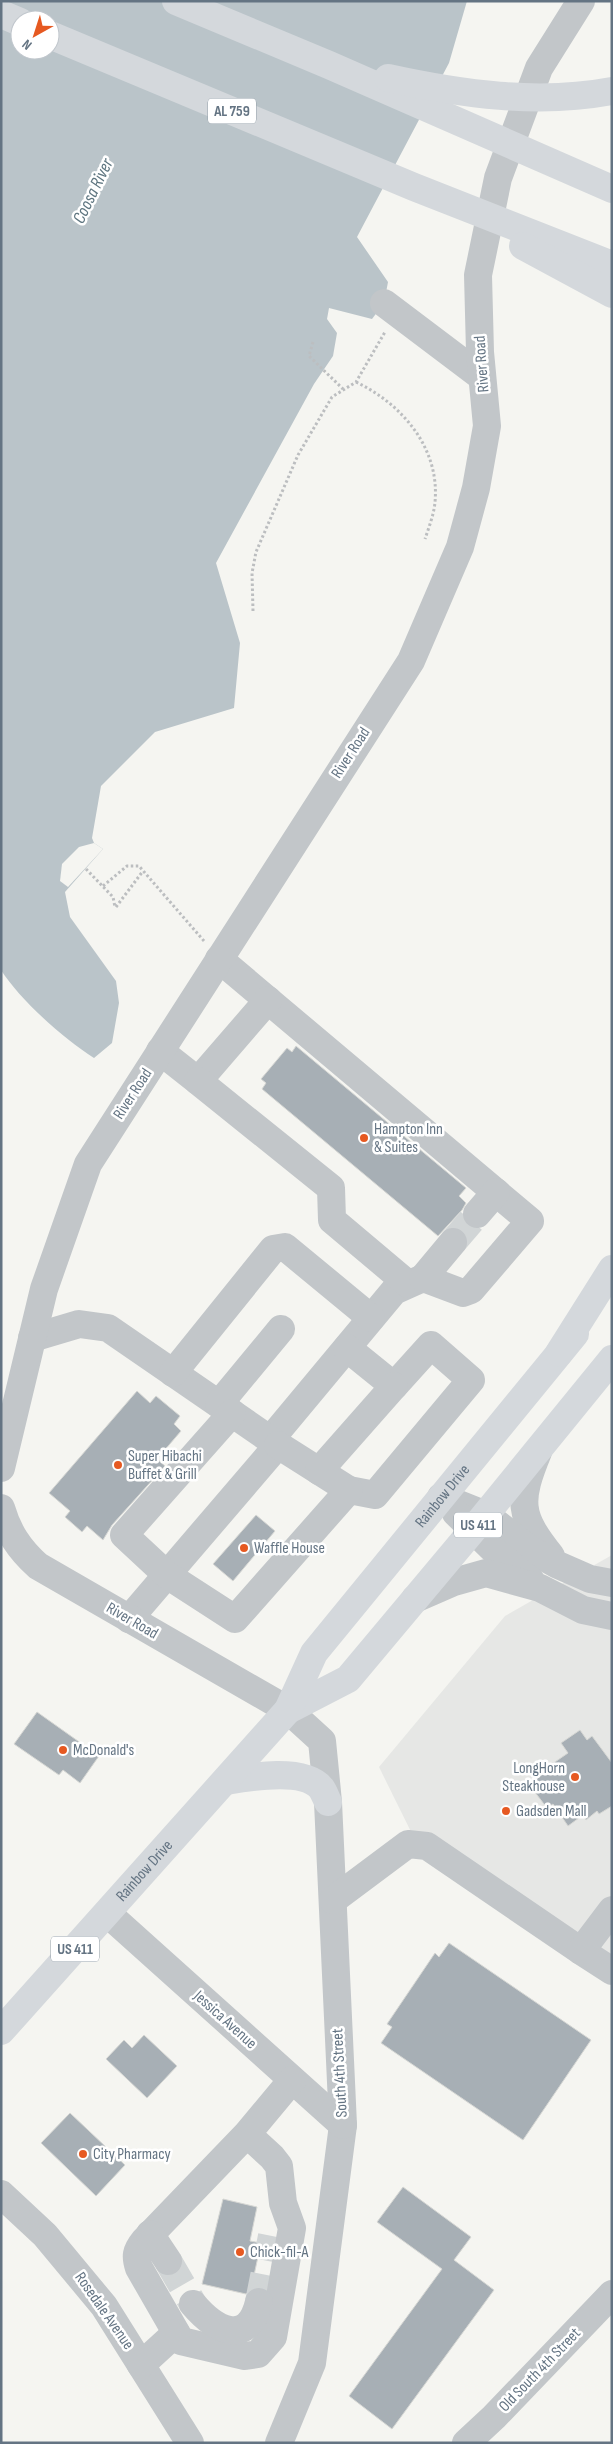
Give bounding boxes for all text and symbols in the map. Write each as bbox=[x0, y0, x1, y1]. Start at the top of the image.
north arrow bbox=[10, 10, 60, 60]
text: N bbox=[19, 36, 35, 54]
road number: AL 759 bbox=[208, 98, 256, 124]
water label: Coosa River bbox=[68, 154, 118, 227]
street label: River Road bbox=[471, 335, 493, 393]
street label: River Road bbox=[328, 724, 374, 782]
street label: River Road bbox=[110, 1065, 156, 1123]
place label: Hampton Inn & Suites bbox=[374, 1120, 443, 1157]
marker: Hampton Inn & Suites bbox=[358, 1132, 370, 1144]
place label: Super Hibachi Buffet & Grill bbox=[128, 1447, 202, 1484]
marker: Super Hibachi Buffet & Grill bbox=[112, 1459, 124, 1471]
street label: Rainbow Drive bbox=[411, 1461, 474, 1531]
road number: US 411 bbox=[454, 1512, 502, 1538]
place label: Waffle House bbox=[254, 1539, 325, 1558]
marker: Waffle House bbox=[238, 1542, 250, 1554]
street label: River Road bbox=[103, 1599, 161, 1643]
place label: McDonald's bbox=[73, 1741, 135, 1760]
marker: McDonald's bbox=[57, 1744, 69, 1756]
place label: LongHorn Steakhouse bbox=[502, 1759, 565, 1796]
marker: LongHorn Steakhouse bbox=[569, 1771, 581, 1783]
place label: Gadsden Mall bbox=[516, 1802, 587, 1821]
marker: Gadsden Mall bbox=[500, 1805, 512, 1817]
street label: Rainbow Drive bbox=[112, 1836, 177, 1905]
road number: US 411 bbox=[51, 1936, 99, 1962]
street label: Jessica Avenue bbox=[189, 1986, 260, 2053]
street label: South 4th Street bbox=[328, 2028, 352, 2118]
place label: City Pharmacy bbox=[93, 2145, 171, 2164]
marker: City Pharmacy bbox=[77, 2148, 89, 2160]
place label: Chick-fil-A bbox=[250, 2243, 308, 2262]
marker: Chick-fil-A bbox=[234, 2246, 246, 2258]
street label: Rosedale Avenue bbox=[70, 2269, 138, 2353]
street label: Old South 4th Street bbox=[495, 2324, 585, 2416]

